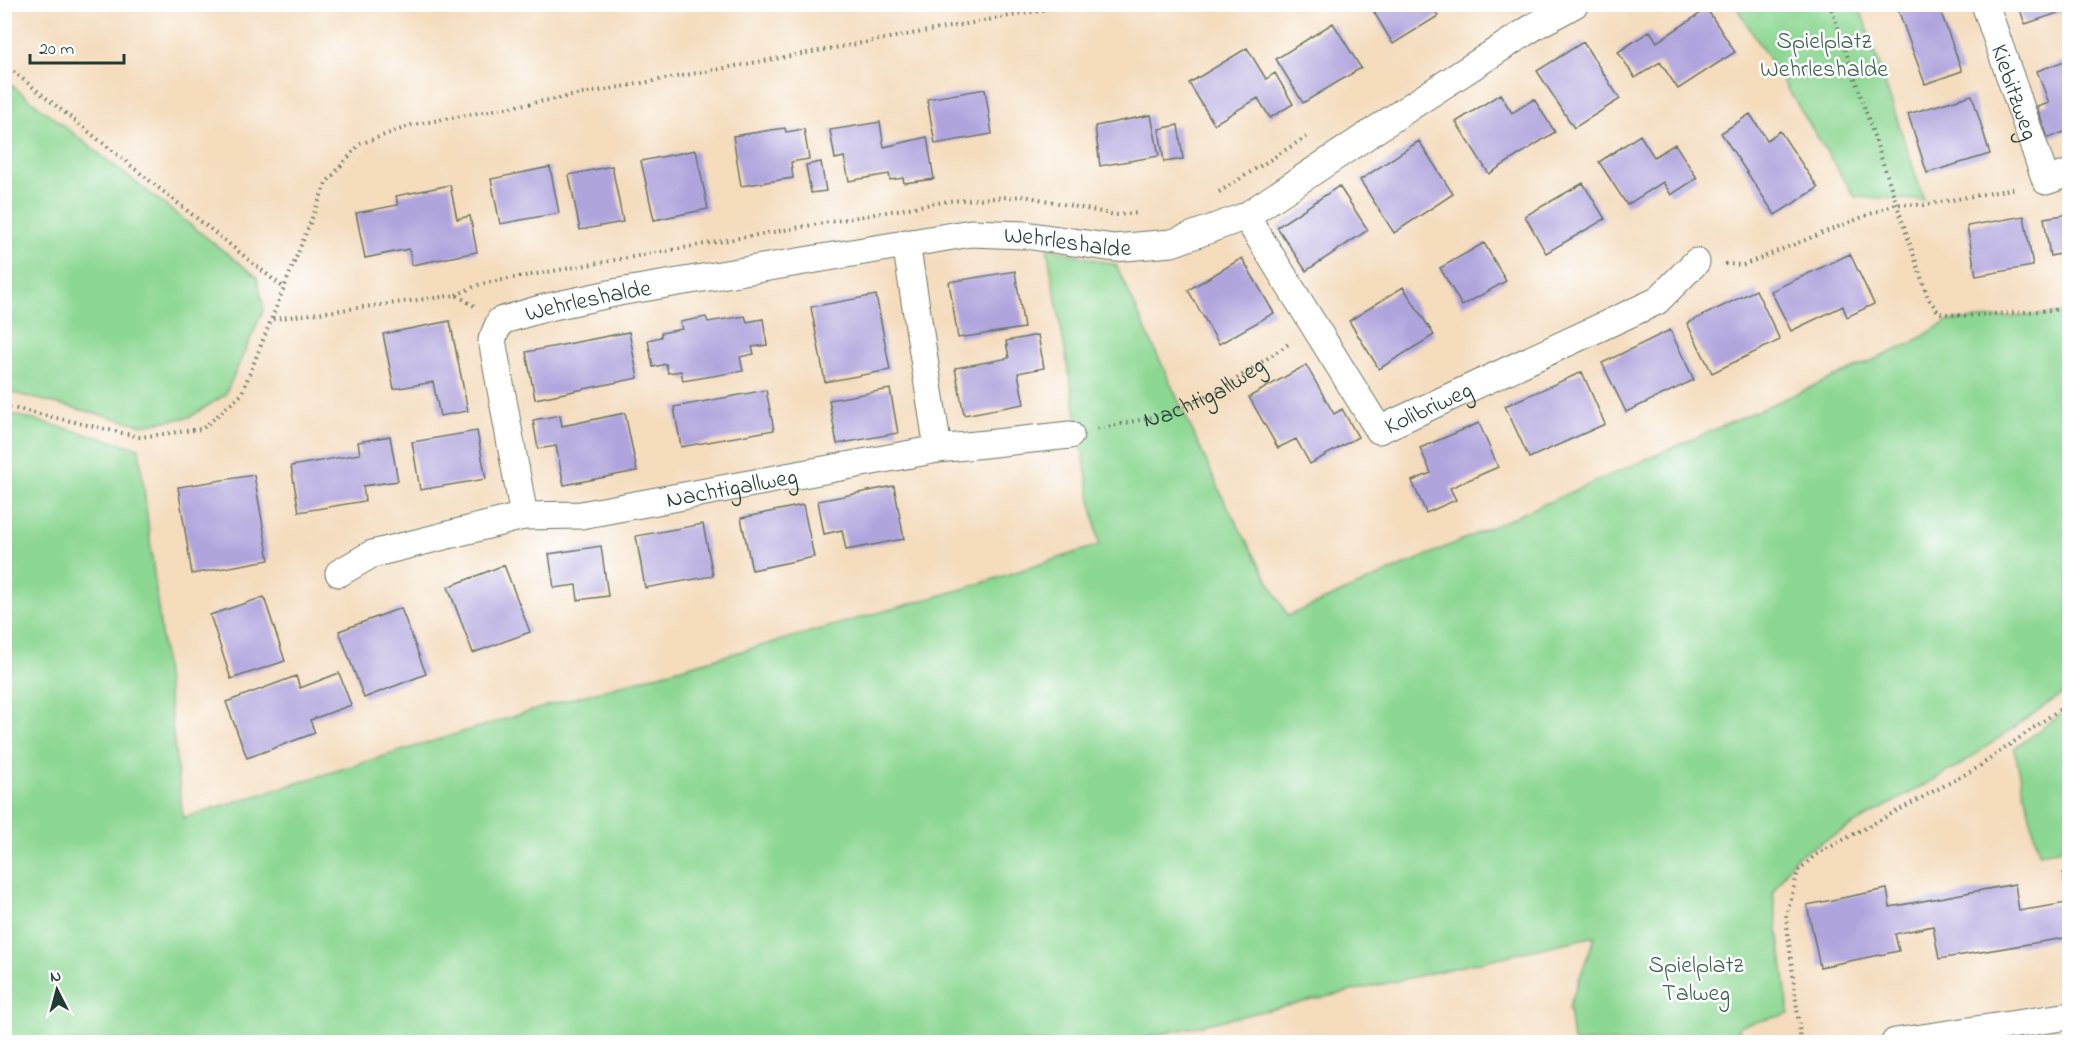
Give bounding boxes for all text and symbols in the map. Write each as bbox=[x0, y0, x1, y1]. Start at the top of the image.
park label: Spielplatz Wehrleshalde bbox=[1760, 25, 1888, 88]
scale bar bbox=[30, 27, 124, 65]
text: 20 m bbox=[39, 37, 74, 63]
street label: Kiebitzweg bbox=[1980, 40, 2046, 145]
street label: Wehrleshalde bbox=[1003, 219, 1133, 269]
street label: Wehrleshalde bbox=[521, 272, 654, 333]
street label: Nachtigallweg bbox=[1140, 349, 1273, 439]
street label: Kolibriweg bbox=[1379, 374, 1479, 445]
street label: Nachtigallweg bbox=[664, 460, 801, 519]
park label: Spielplatz Talweg bbox=[1648, 949, 1744, 1012]
north arrow bbox=[27, 960, 87, 1020]
text: N bbox=[49, 965, 62, 990]

